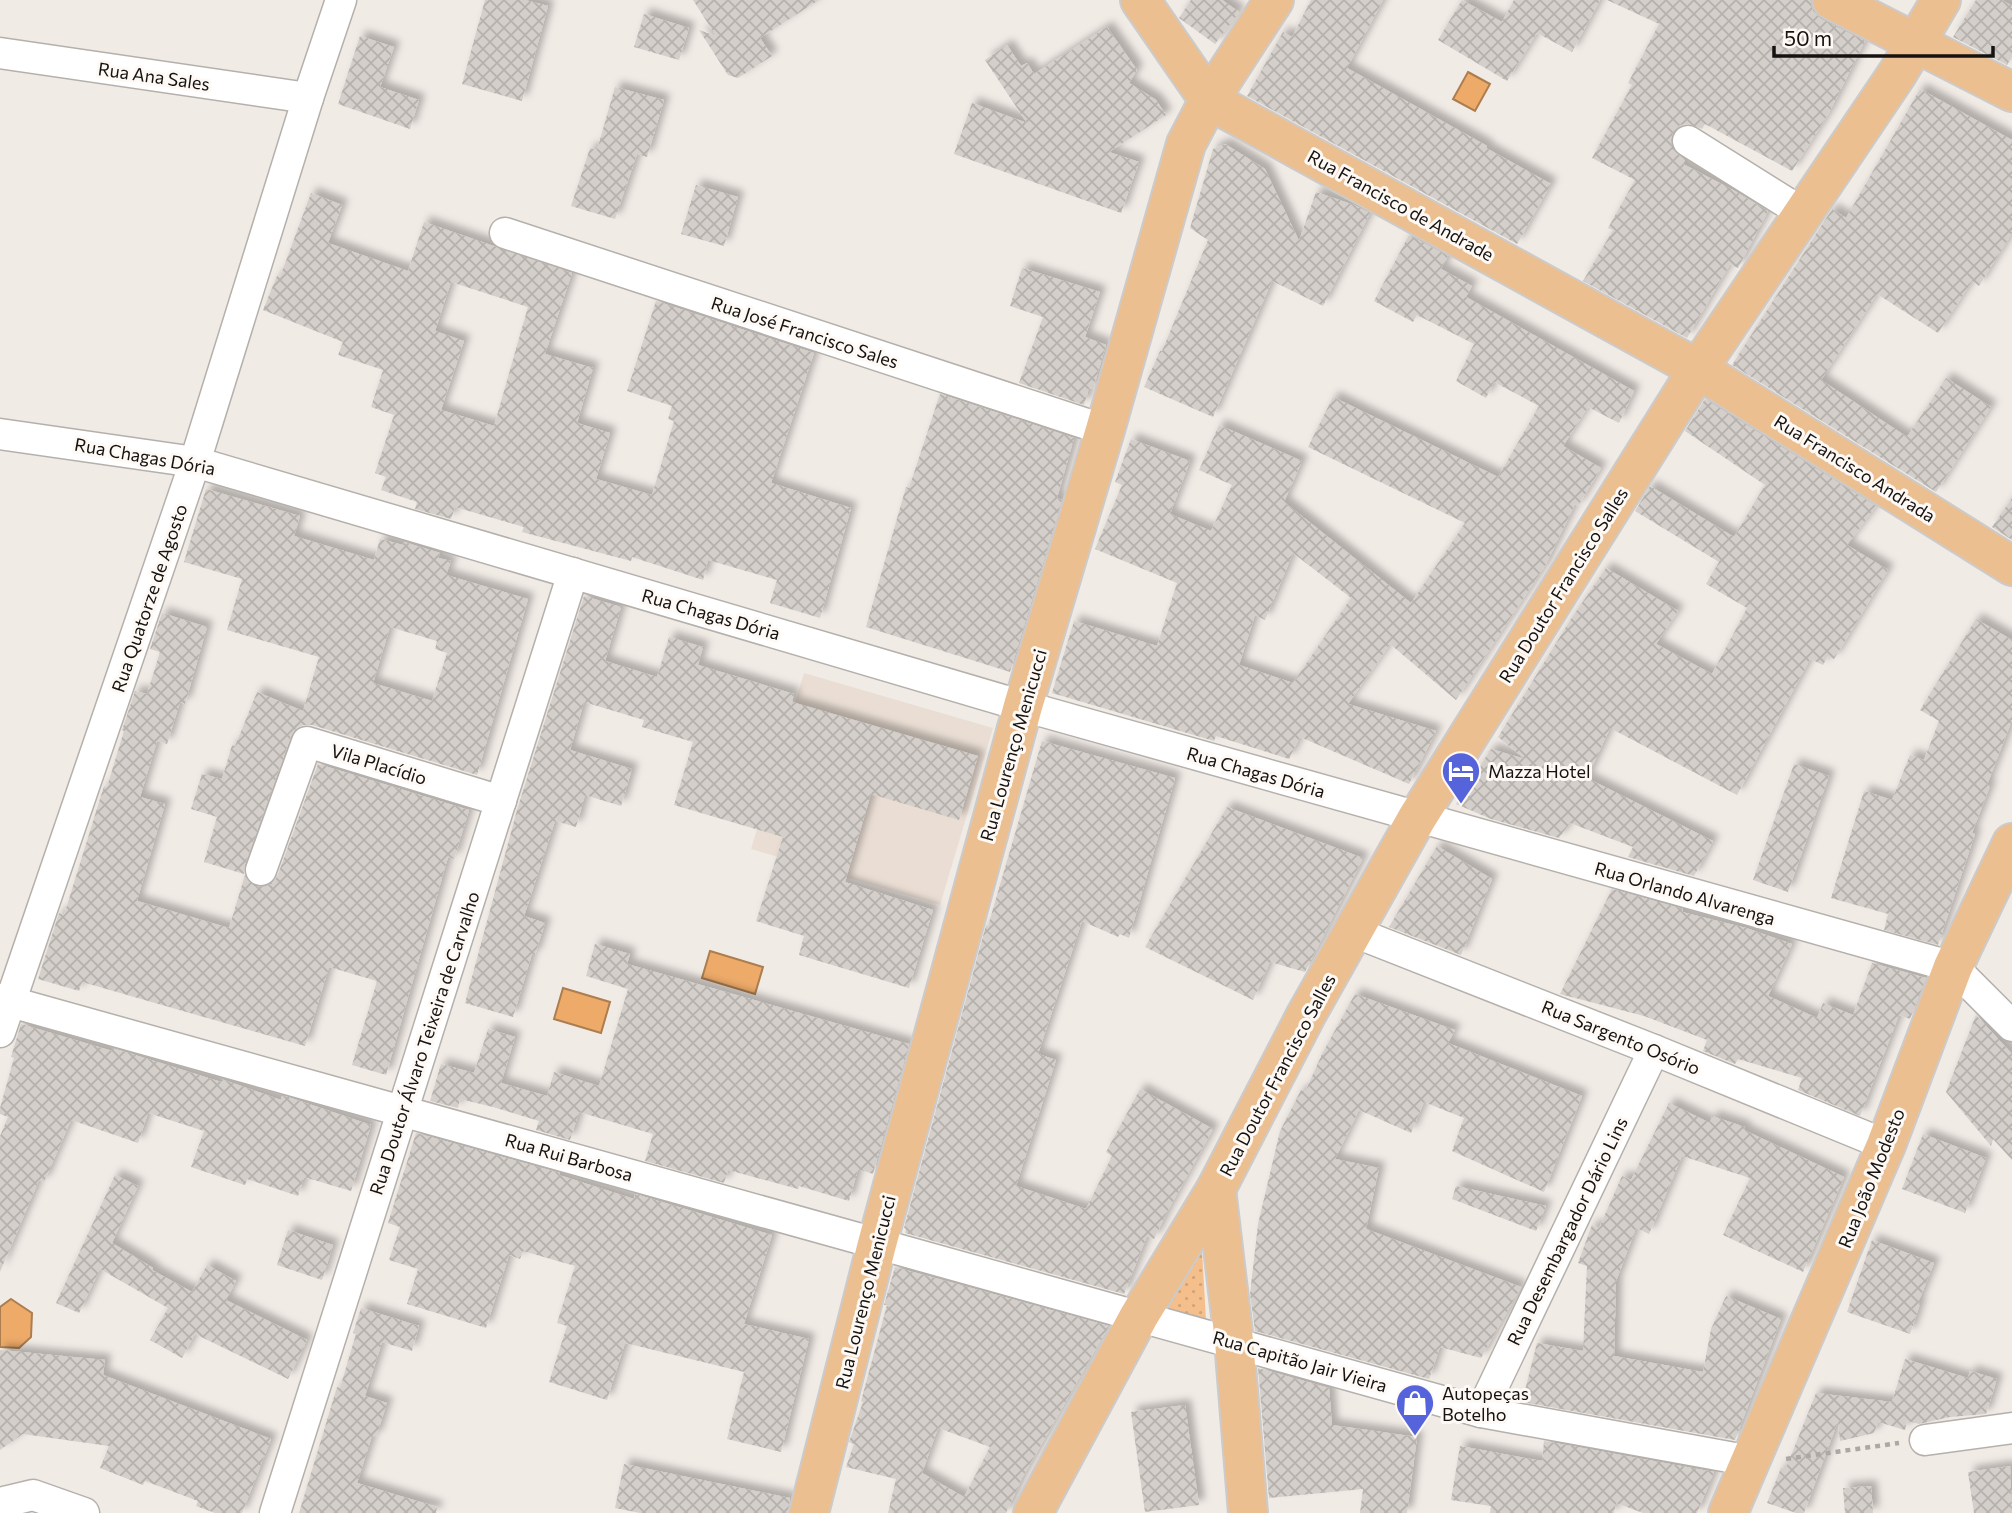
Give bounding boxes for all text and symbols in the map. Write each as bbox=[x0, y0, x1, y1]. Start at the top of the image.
scale bar bbox=[1774, 14, 1993, 58]
text: 50 m bbox=[1784, 25, 1832, 50]
street label: Rua Ana Sales bbox=[97, 57, 211, 95]
street label: Rua Francisco de Andrade bbox=[1304, 145, 1498, 265]
street label: Rua José Francisco Sales bbox=[709, 291, 901, 373]
street label: Rua Francisco Andrada bbox=[1770, 409, 1940, 527]
street label: Rua Chagas Dória bbox=[73, 433, 217, 479]
street label: Rua Doutor Francisco Salles bbox=[1494, 483, 1632, 687]
street label: Rua Quatorze de Agosto bbox=[106, 501, 192, 695]
street label: Rua Chagas Dória bbox=[639, 584, 783, 644]
street label: Rua Lourenço Menicucci bbox=[975, 646, 1051, 844]
street label: Vila Placídio bbox=[328, 739, 430, 789]
street label: Rua Chagas Dória bbox=[1184, 742, 1328, 802]
hotel icon: Mazza Hotel bbox=[1440, 750, 1482, 805]
place label: Mazza Hotel bbox=[1488, 760, 1591, 782]
street label: Rua Orlando Alvarenga bbox=[1592, 857, 1778, 929]
street label: Rua Doutor Álvaro Teixeira de Carvalho bbox=[364, 888, 484, 1198]
street label: Rua Doutor Francisco Salles bbox=[1214, 970, 1340, 1180]
street label: Rua Sargento Osório bbox=[1538, 995, 1704, 1079]
street label: Rua João Modesto bbox=[1833, 1105, 1909, 1251]
street label: Rua Desembargador Dário Lins bbox=[1502, 1113, 1632, 1349]
street label: Rua Rui Barbosa bbox=[503, 1128, 635, 1186]
street label: Rua Lourenço Menicucci bbox=[830, 1193, 900, 1391]
street label: Rua Capitão Jair Vieira bbox=[1210, 1326, 1390, 1396]
shop icon: Autopeças Botelho bbox=[1394, 1382, 1436, 1437]
place label: Autopeças Botelho bbox=[1442, 1382, 1529, 1425]

